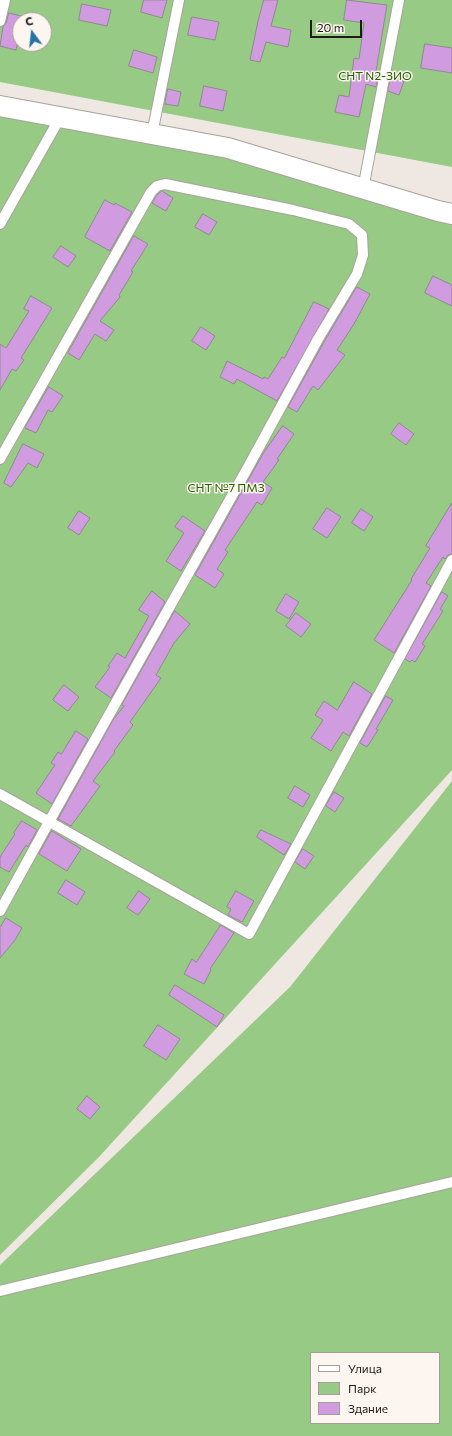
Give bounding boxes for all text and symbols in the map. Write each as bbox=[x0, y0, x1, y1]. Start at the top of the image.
north arrow bbox=[12, 12, 52, 52]
scale bar bbox=[312, 12, 364, 38]
text: С bbox=[24, 14, 34, 28]
text: 20 m bbox=[317, 20, 344, 34]
park label: СНТ N2-ЗИО bbox=[338, 69, 412, 83]
park label: СНТ №7 ПМЗ bbox=[187, 481, 265, 495]
legend bbox=[310, 1352, 440, 1424]
text: Улица bbox=[348, 1361, 382, 1375]
text: Парк bbox=[348, 1381, 377, 1395]
text: Здание bbox=[348, 1401, 388, 1415]

